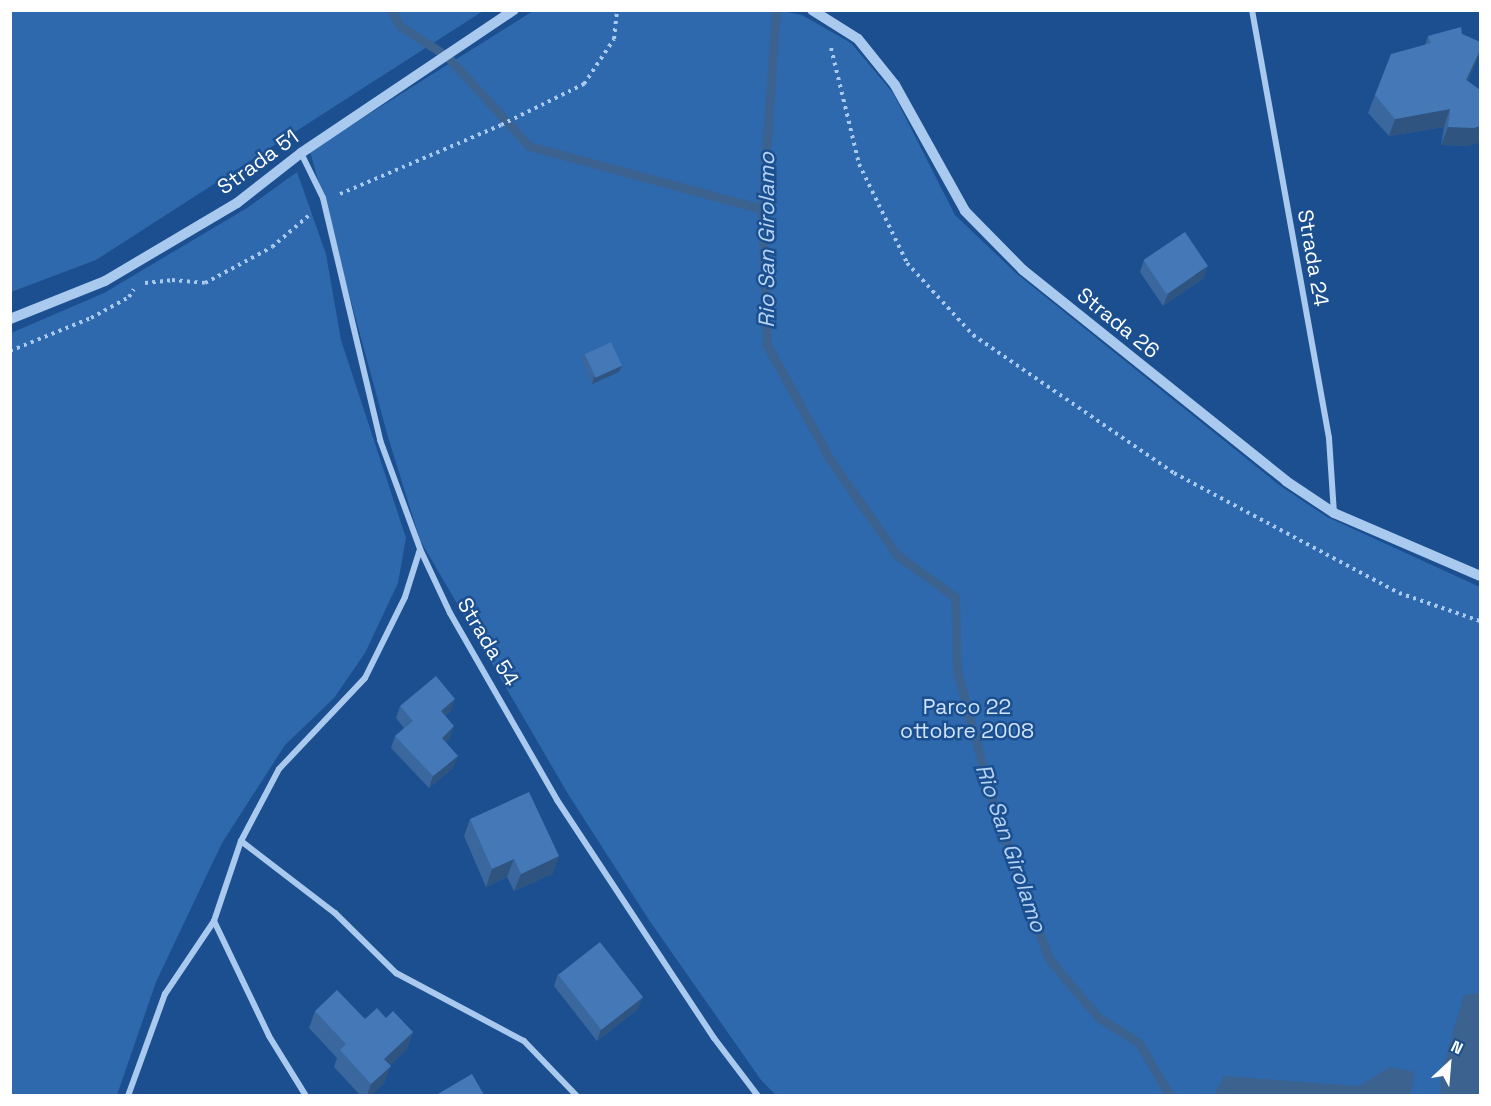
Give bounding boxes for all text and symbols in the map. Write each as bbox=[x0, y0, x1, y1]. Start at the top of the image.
street label: Strada 51 bbox=[213, 124, 303, 200]
water label: Rio San Girolamo bbox=[754, 152, 780, 328]
street label: Strada 24 bbox=[1292, 208, 1334, 308]
street label: Strada 26 bbox=[1072, 282, 1164, 364]
street label: Strada 54 bbox=[452, 593, 524, 691]
park label: Parco 22 ottobre 2008 bbox=[900, 694, 1034, 744]
water label: Rio San Girolamo bbox=[970, 761, 1052, 935]
north arrow bbox=[1419, 1034, 1479, 1094]
text: N bbox=[1448, 1036, 1467, 1059]

